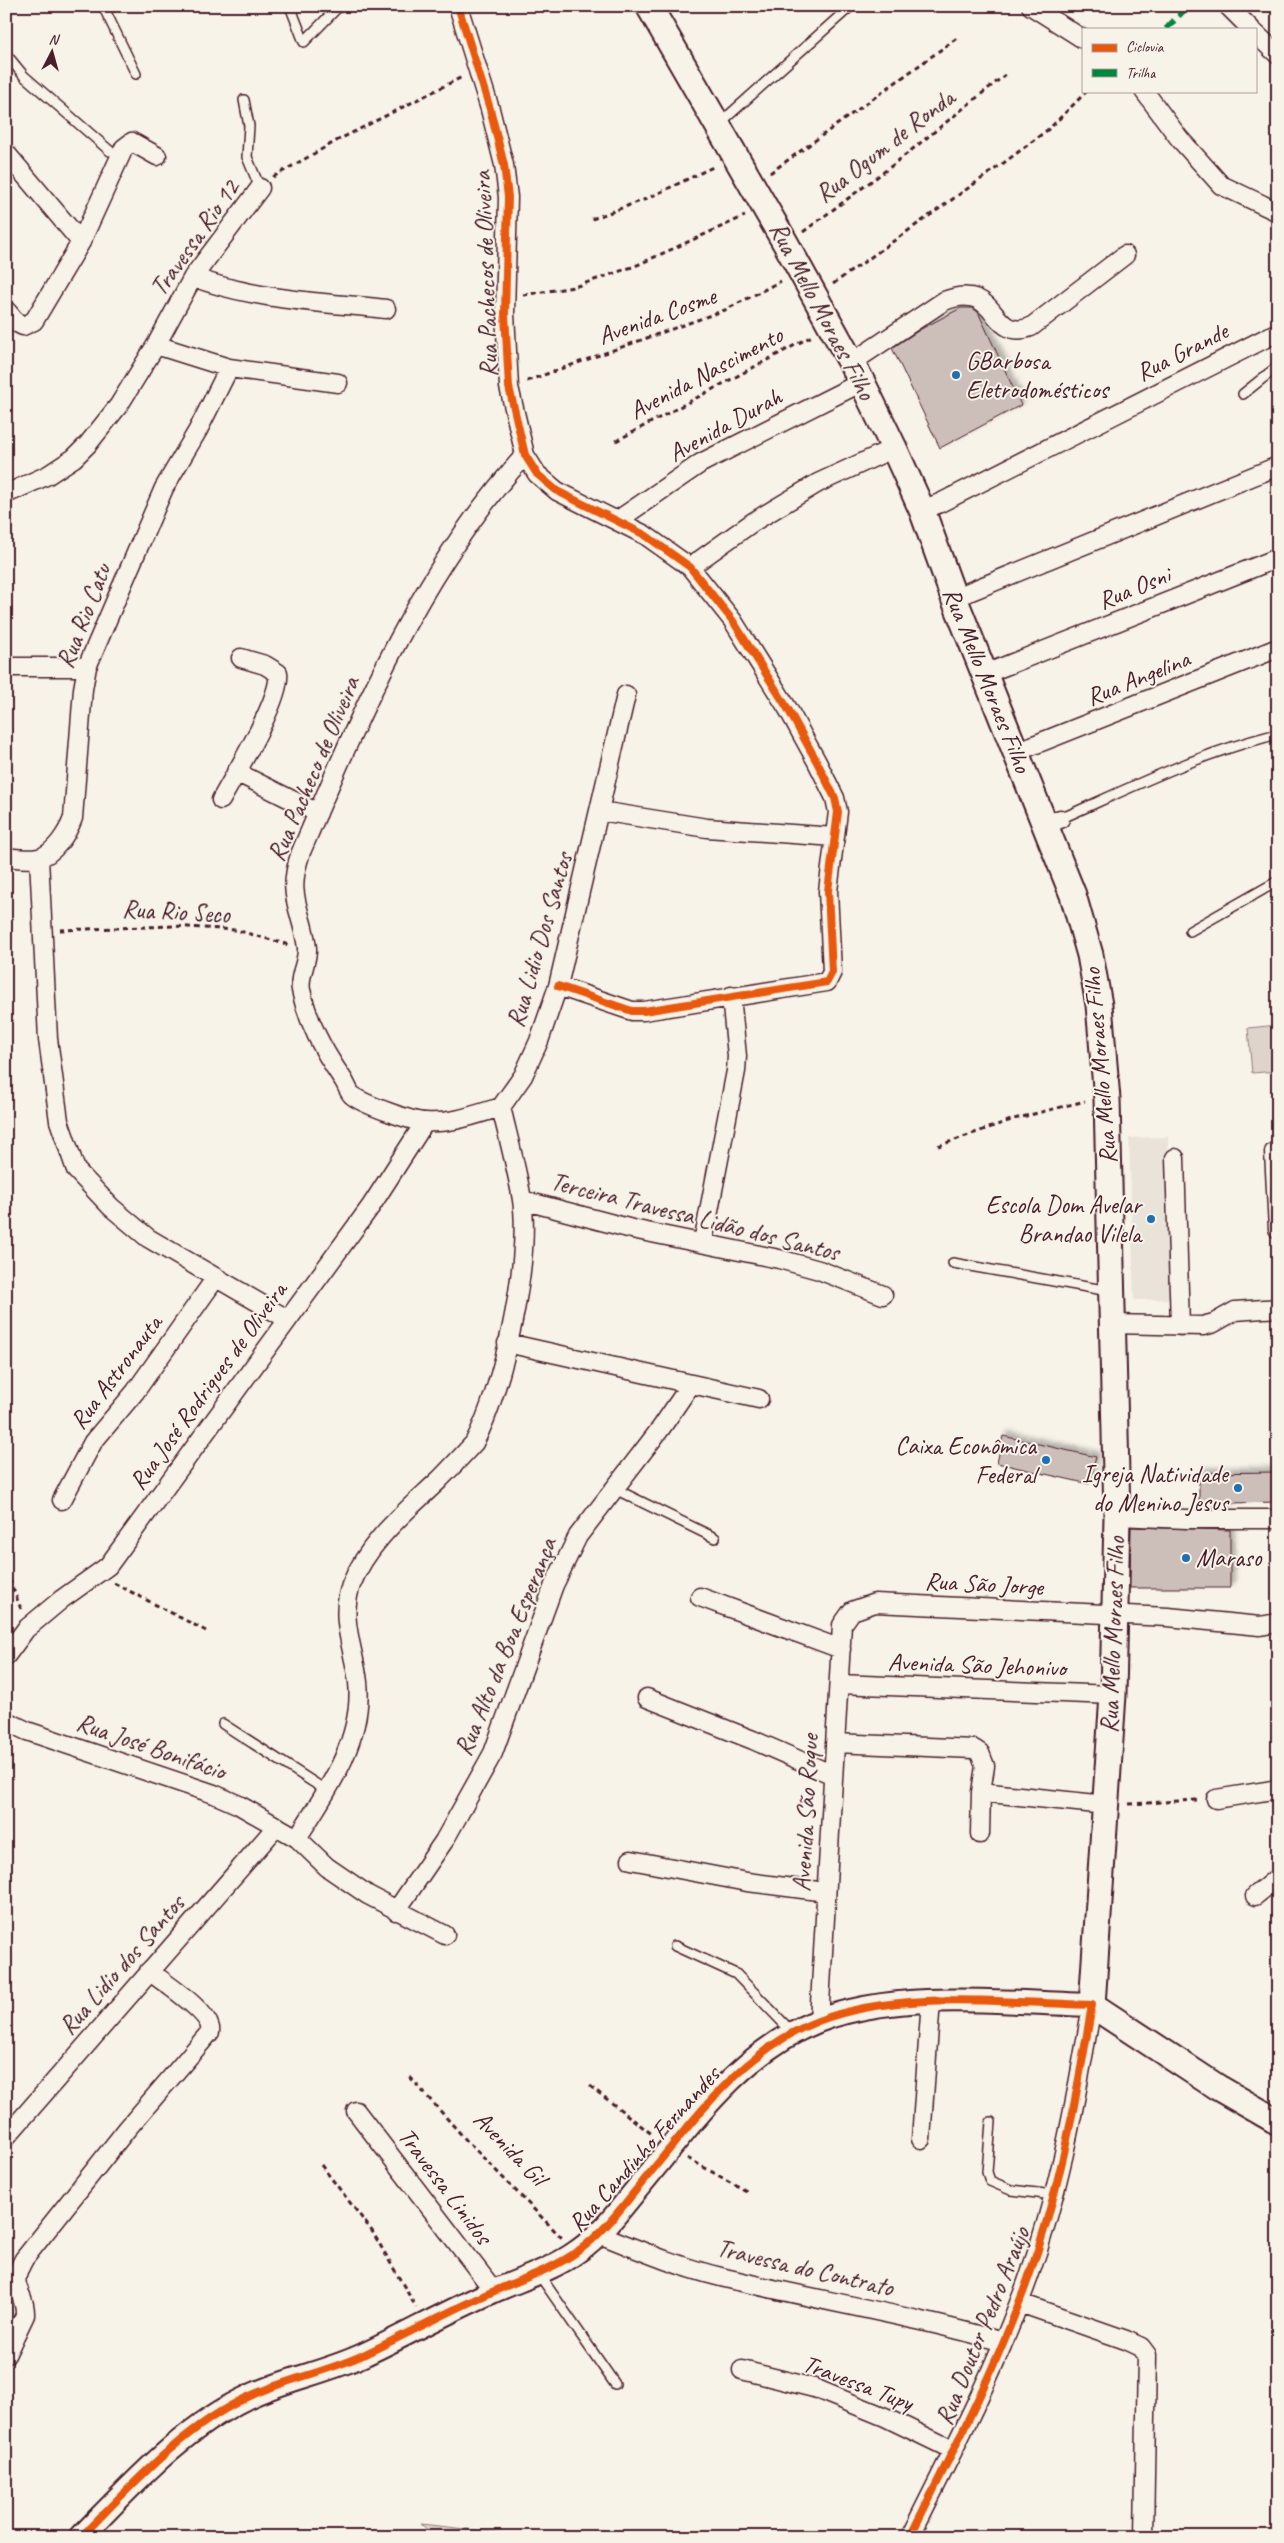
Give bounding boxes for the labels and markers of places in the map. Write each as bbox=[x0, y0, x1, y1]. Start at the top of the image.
place label: GBarbosa Eletrodomésticos bbox=[966, 345, 1110, 406]
marker: GBarbosa Eletrodomésticos bbox=[950, 369, 962, 381]
place label: Escola Dom Avelar Brandao Vilela bbox=[986, 1189, 1144, 1250]
marker: Escola Dom Avelar Brandao Vilela bbox=[1145, 1213, 1157, 1225]
place label: Caixa Econômica Federal bbox=[895, 1430, 1041, 1491]
marker: Caixa Econômica Federal bbox=[1040, 1454, 1052, 1466]
place label: Igreja Natividade do Menino Jesus bbox=[1082, 1458, 1230, 1519]
marker: Igreja Natividade do Menino Jesus bbox=[1232, 1482, 1244, 1494]
place label: Maraso bbox=[1196, 1542, 1262, 1574]
marker: Maraso bbox=[1180, 1552, 1192, 1564]

